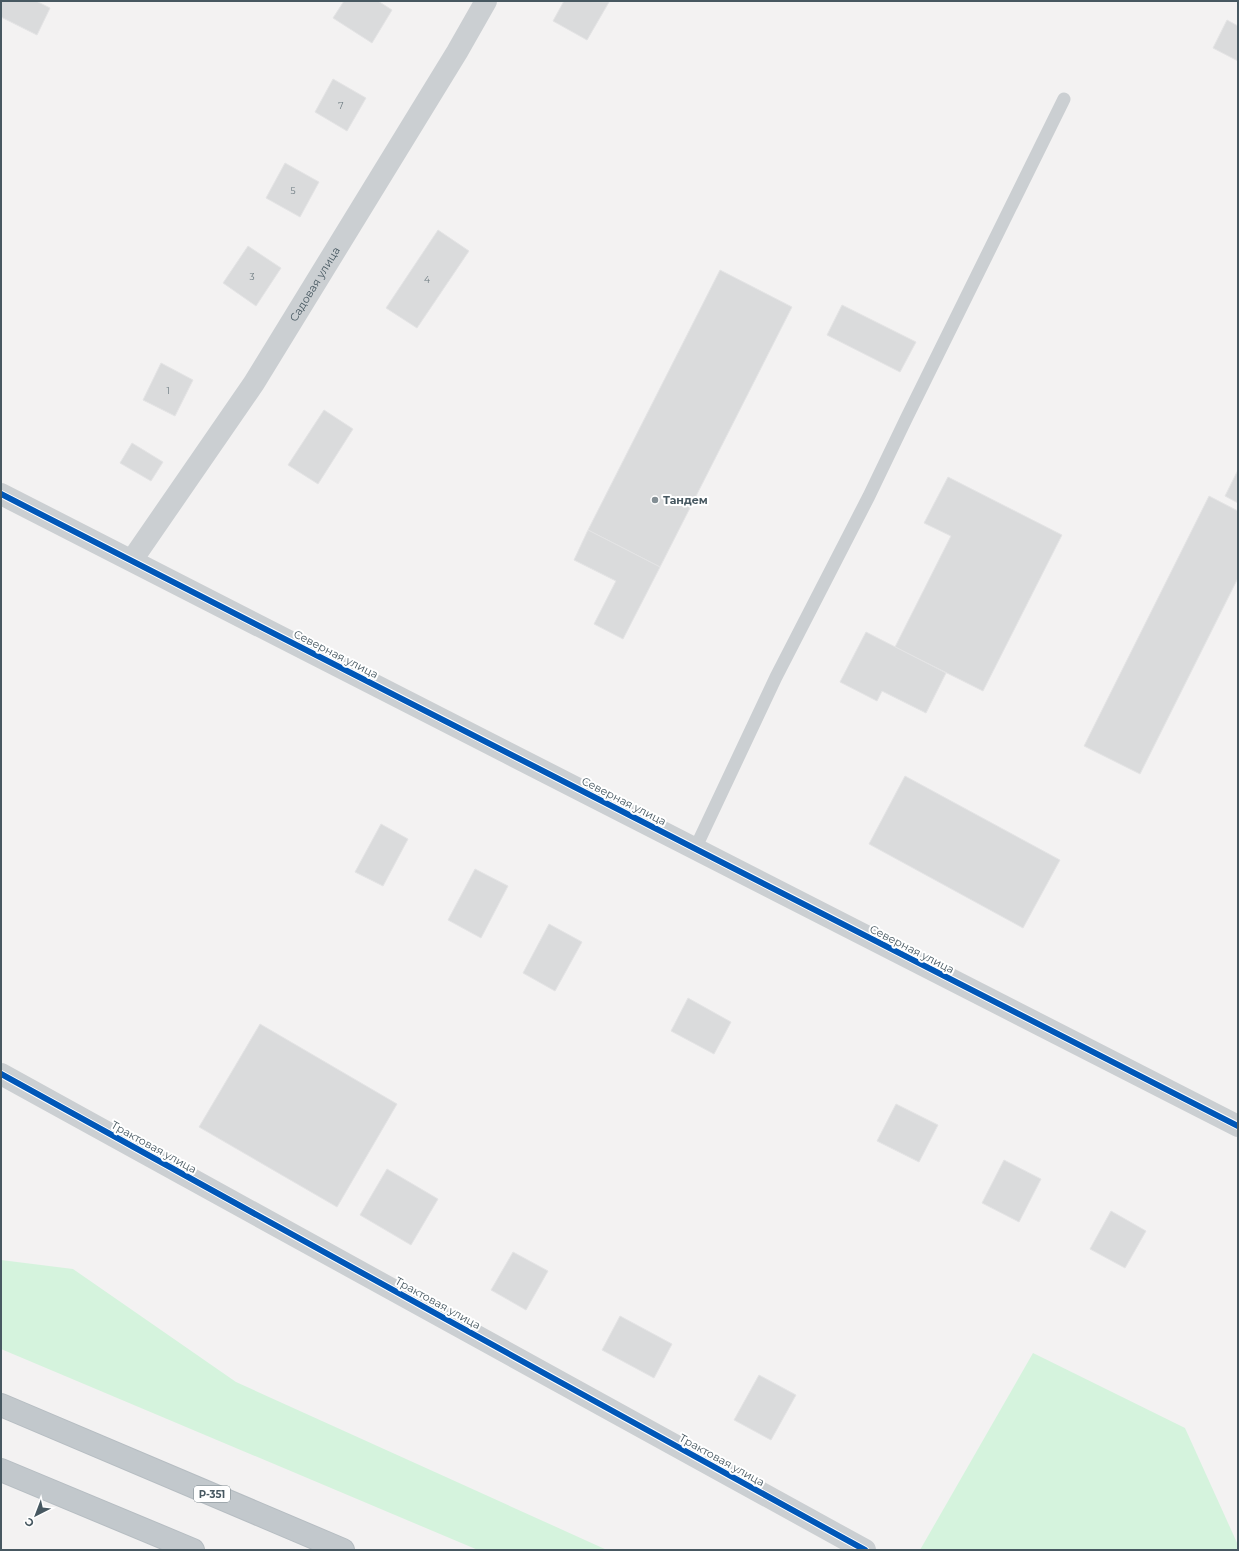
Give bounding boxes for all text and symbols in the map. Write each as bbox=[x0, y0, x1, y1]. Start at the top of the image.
house number: 7 bbox=[338, 100, 344, 111]
house number: 5 bbox=[290, 185, 296, 196]
street label: Садовая улица bbox=[286, 244, 343, 324]
house number: 3 bbox=[249, 271, 255, 282]
house number: 4 bbox=[424, 274, 430, 285]
house number: 1 bbox=[166, 385, 170, 396]
place label: Тандем bbox=[663, 493, 708, 507]
marker: Тандем bbox=[650, 495, 660, 505]
street label: Северная улица bbox=[291, 627, 381, 681]
street label: Северная улица bbox=[579, 774, 669, 828]
street label: Северная улица bbox=[867, 922, 957, 976]
street label: Трактовая улица bbox=[109, 1118, 199, 1176]
street label: Трактовая улица bbox=[393, 1274, 483, 1332]
street label: Трактовая улица bbox=[677, 1431, 767, 1489]
road number: Р-351 bbox=[194, 1486, 230, 1502]
north arrow bbox=[16, 1495, 56, 1535]
text: С bbox=[22, 1515, 37, 1530]

